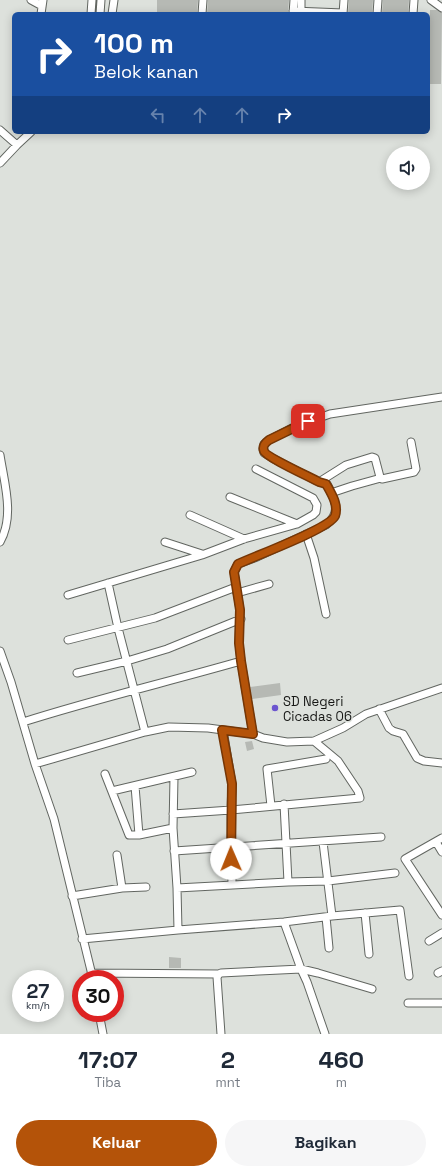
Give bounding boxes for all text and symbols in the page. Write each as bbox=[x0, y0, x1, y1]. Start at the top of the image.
text: 100 m bbox=[94, 25, 174, 61]
icon: right bbox=[28, 28, 80, 80]
text: Belok kanan bbox=[94, 60, 199, 83]
icon: left bbox=[147, 104, 169, 126]
icon: ahead bbox=[189, 104, 211, 126]
icon: ahead bbox=[231, 104, 253, 126]
icon: right bbox=[273, 104, 295, 126]
map controls bbox=[386, 146, 430, 190]
button: sound bbox=[386, 146, 430, 190]
pin bbox=[291, 404, 325, 438]
icon: arrive bbox=[297, 410, 319, 432]
place label: SD Negeri Cicadas 06 bbox=[283, 693, 352, 725]
marker: SD Negeri Cicadas 06 bbox=[270, 703, 280, 713]
position arrow bbox=[210, 838, 252, 880]
speed limit sign: 30 bbox=[72, 970, 124, 1022]
text: 27 bbox=[27, 978, 49, 1004]
text: km/h bbox=[26, 999, 50, 1012]
text: 17:07 bbox=[78, 1044, 138, 1075]
text: 2 bbox=[221, 1044, 235, 1075]
text: 460 bbox=[318, 1044, 364, 1075]
text: Tiba bbox=[94, 1074, 121, 1091]
text: mnt bbox=[216, 1074, 240, 1091]
text: m bbox=[336, 1074, 347, 1091]
button: Keluar bbox=[16, 1120, 217, 1166]
button: Bagikan bbox=[225, 1120, 426, 1166]

